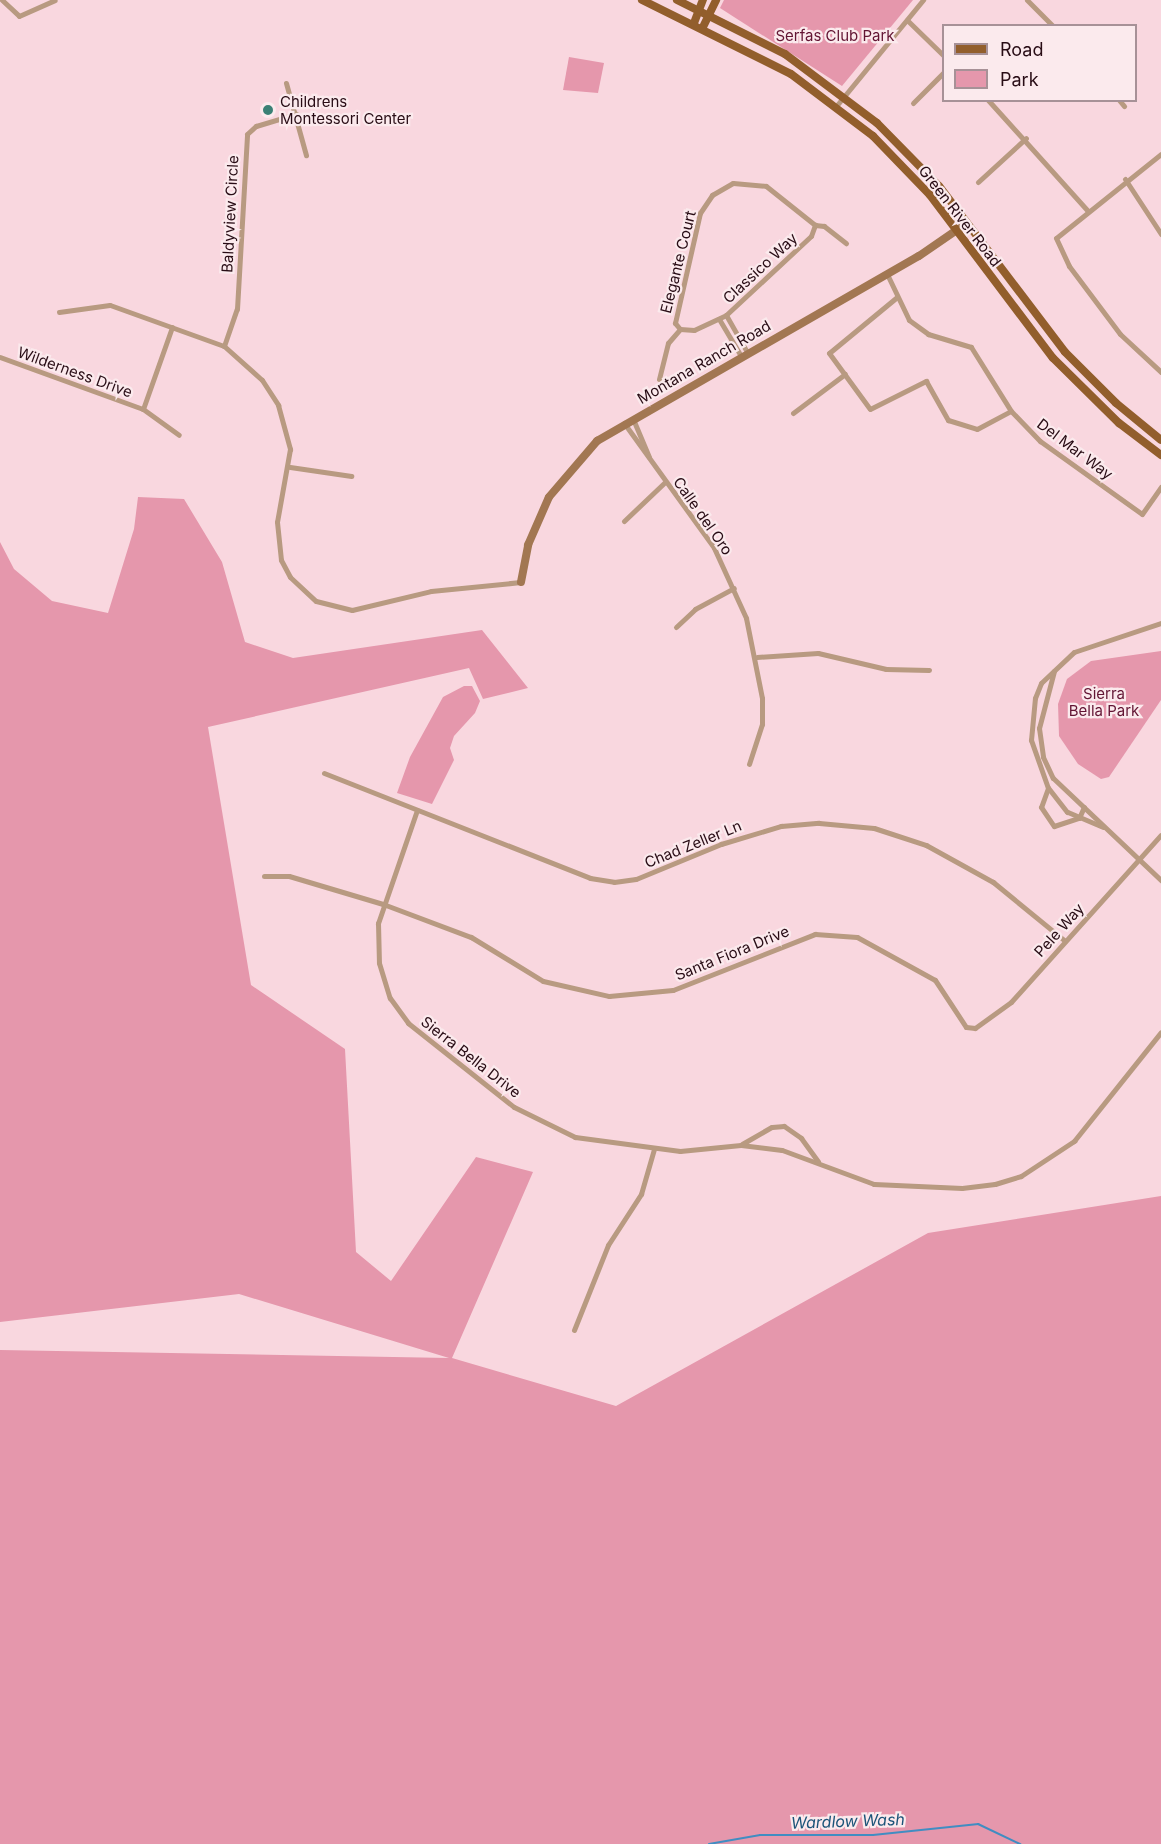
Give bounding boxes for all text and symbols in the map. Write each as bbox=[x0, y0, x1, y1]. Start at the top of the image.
legend bbox=[942, 24, 1137, 102]
park label: Serfas Club Park bbox=[775, 27, 895, 45]
text: Road bbox=[1000, 39, 1043, 60]
text: Park bbox=[1000, 69, 1039, 90]
place label: Childrens Montessori Center bbox=[280, 92, 411, 127]
marker: Childrens Montessori Center bbox=[261, 103, 275, 117]
street label: Baldyview Circle bbox=[218, 155, 242, 273]
street label: Green River Road bbox=[915, 162, 1005, 270]
street label: Elegante Court bbox=[657, 209, 699, 315]
street label: Classico Way bbox=[719, 229, 801, 307]
street label: Montana Ranch Road bbox=[634, 316, 774, 408]
street label: Wilderness Drive bbox=[15, 343, 135, 401]
street label: Del Mar Way bbox=[1034, 415, 1116, 483]
street label: Calle del Oro bbox=[669, 473, 737, 559]
park label: Sierra Bella Park bbox=[1069, 684, 1139, 719]
street label: Chad Zeller Ln bbox=[642, 816, 744, 872]
street label: Pele Way bbox=[1030, 900, 1088, 960]
street label: Santa Fiora Drive bbox=[672, 922, 792, 984]
street label: Sierra Bella Drive bbox=[417, 1012, 525, 1102]
water label: Wardlow Wash bbox=[791, 1809, 905, 1833]

